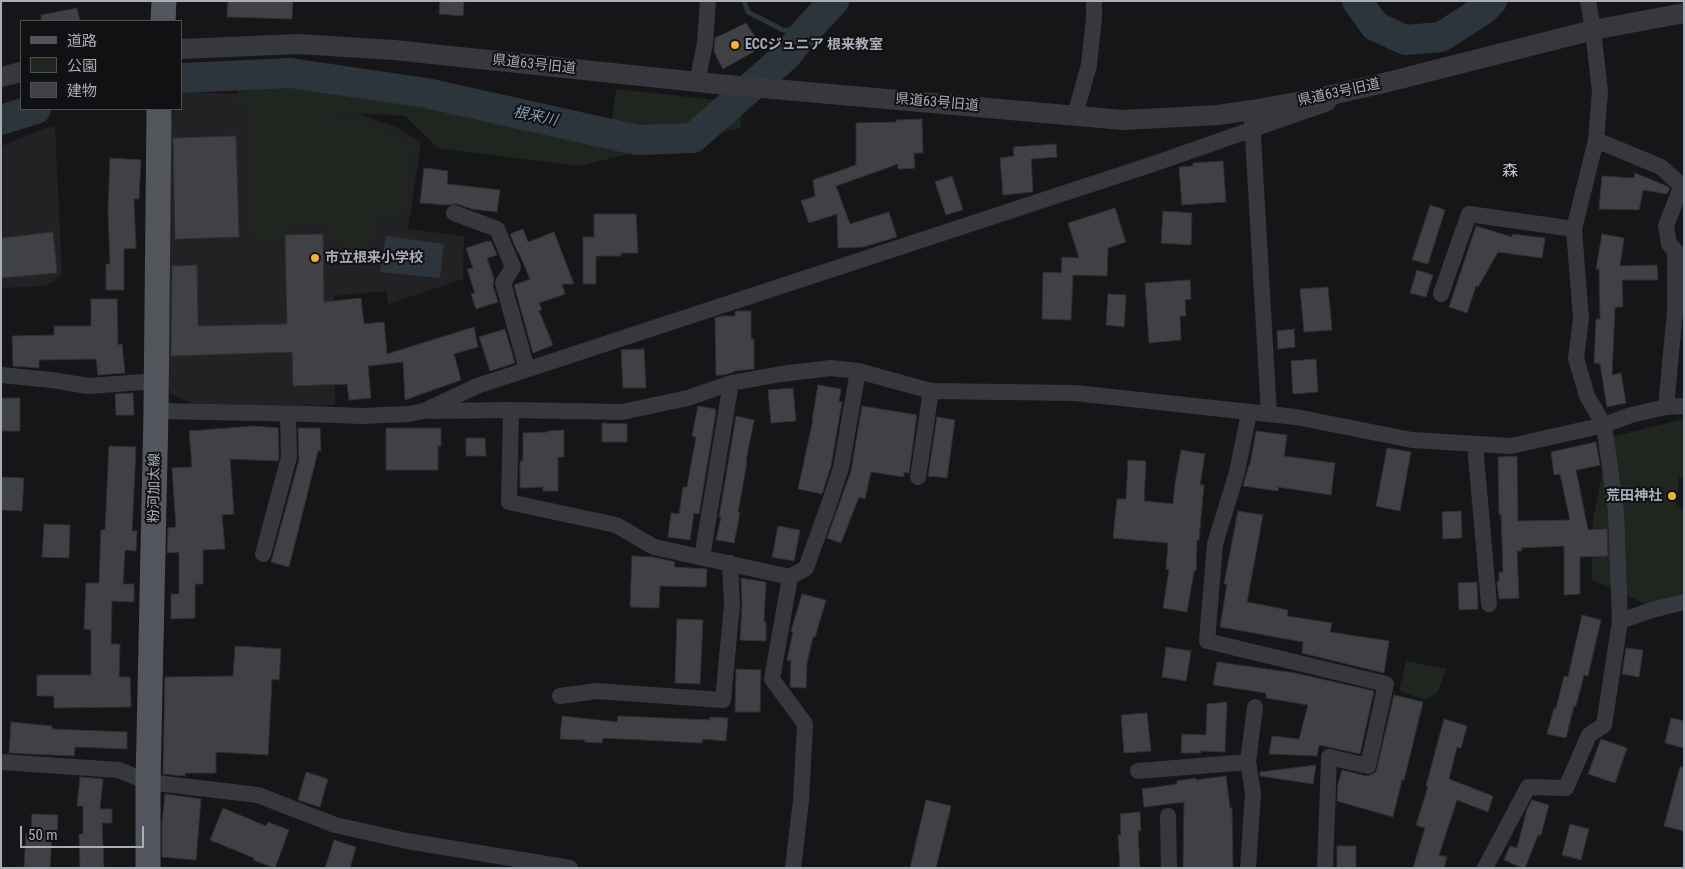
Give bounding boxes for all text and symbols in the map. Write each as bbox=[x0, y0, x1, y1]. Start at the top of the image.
legend bbox=[20, 20, 182, 110]
text: 道路 bbox=[67, 32, 97, 50]
place label: ECCジュニア 根来教室 bbox=[745, 37, 883, 53]
marker: ECCジュニア 根来教室 bbox=[729, 39, 741, 51]
street label: 県道63号旧道 bbox=[491, 52, 577, 78]
text: 公園 bbox=[67, 57, 97, 75]
street label: 県道63号旧道 bbox=[1296, 76, 1382, 110]
text: 建物 bbox=[67, 82, 97, 100]
street label: 県道63号旧道 bbox=[895, 91, 979, 115]
water label: 根来川 bbox=[511, 104, 559, 130]
district label: 森 bbox=[1502, 162, 1518, 182]
place label: 市立根来小学校 bbox=[325, 250, 423, 266]
marker: 市立根来小学校 bbox=[309, 252, 321, 264]
street label: 粉河加太線 bbox=[146, 453, 164, 523]
place label: 荒田神社 bbox=[1606, 488, 1662, 504]
marker: 荒田神社 bbox=[1666, 490, 1678, 502]
scale bar bbox=[22, 816, 146, 848]
text: 50 m bbox=[28, 826, 58, 844]

